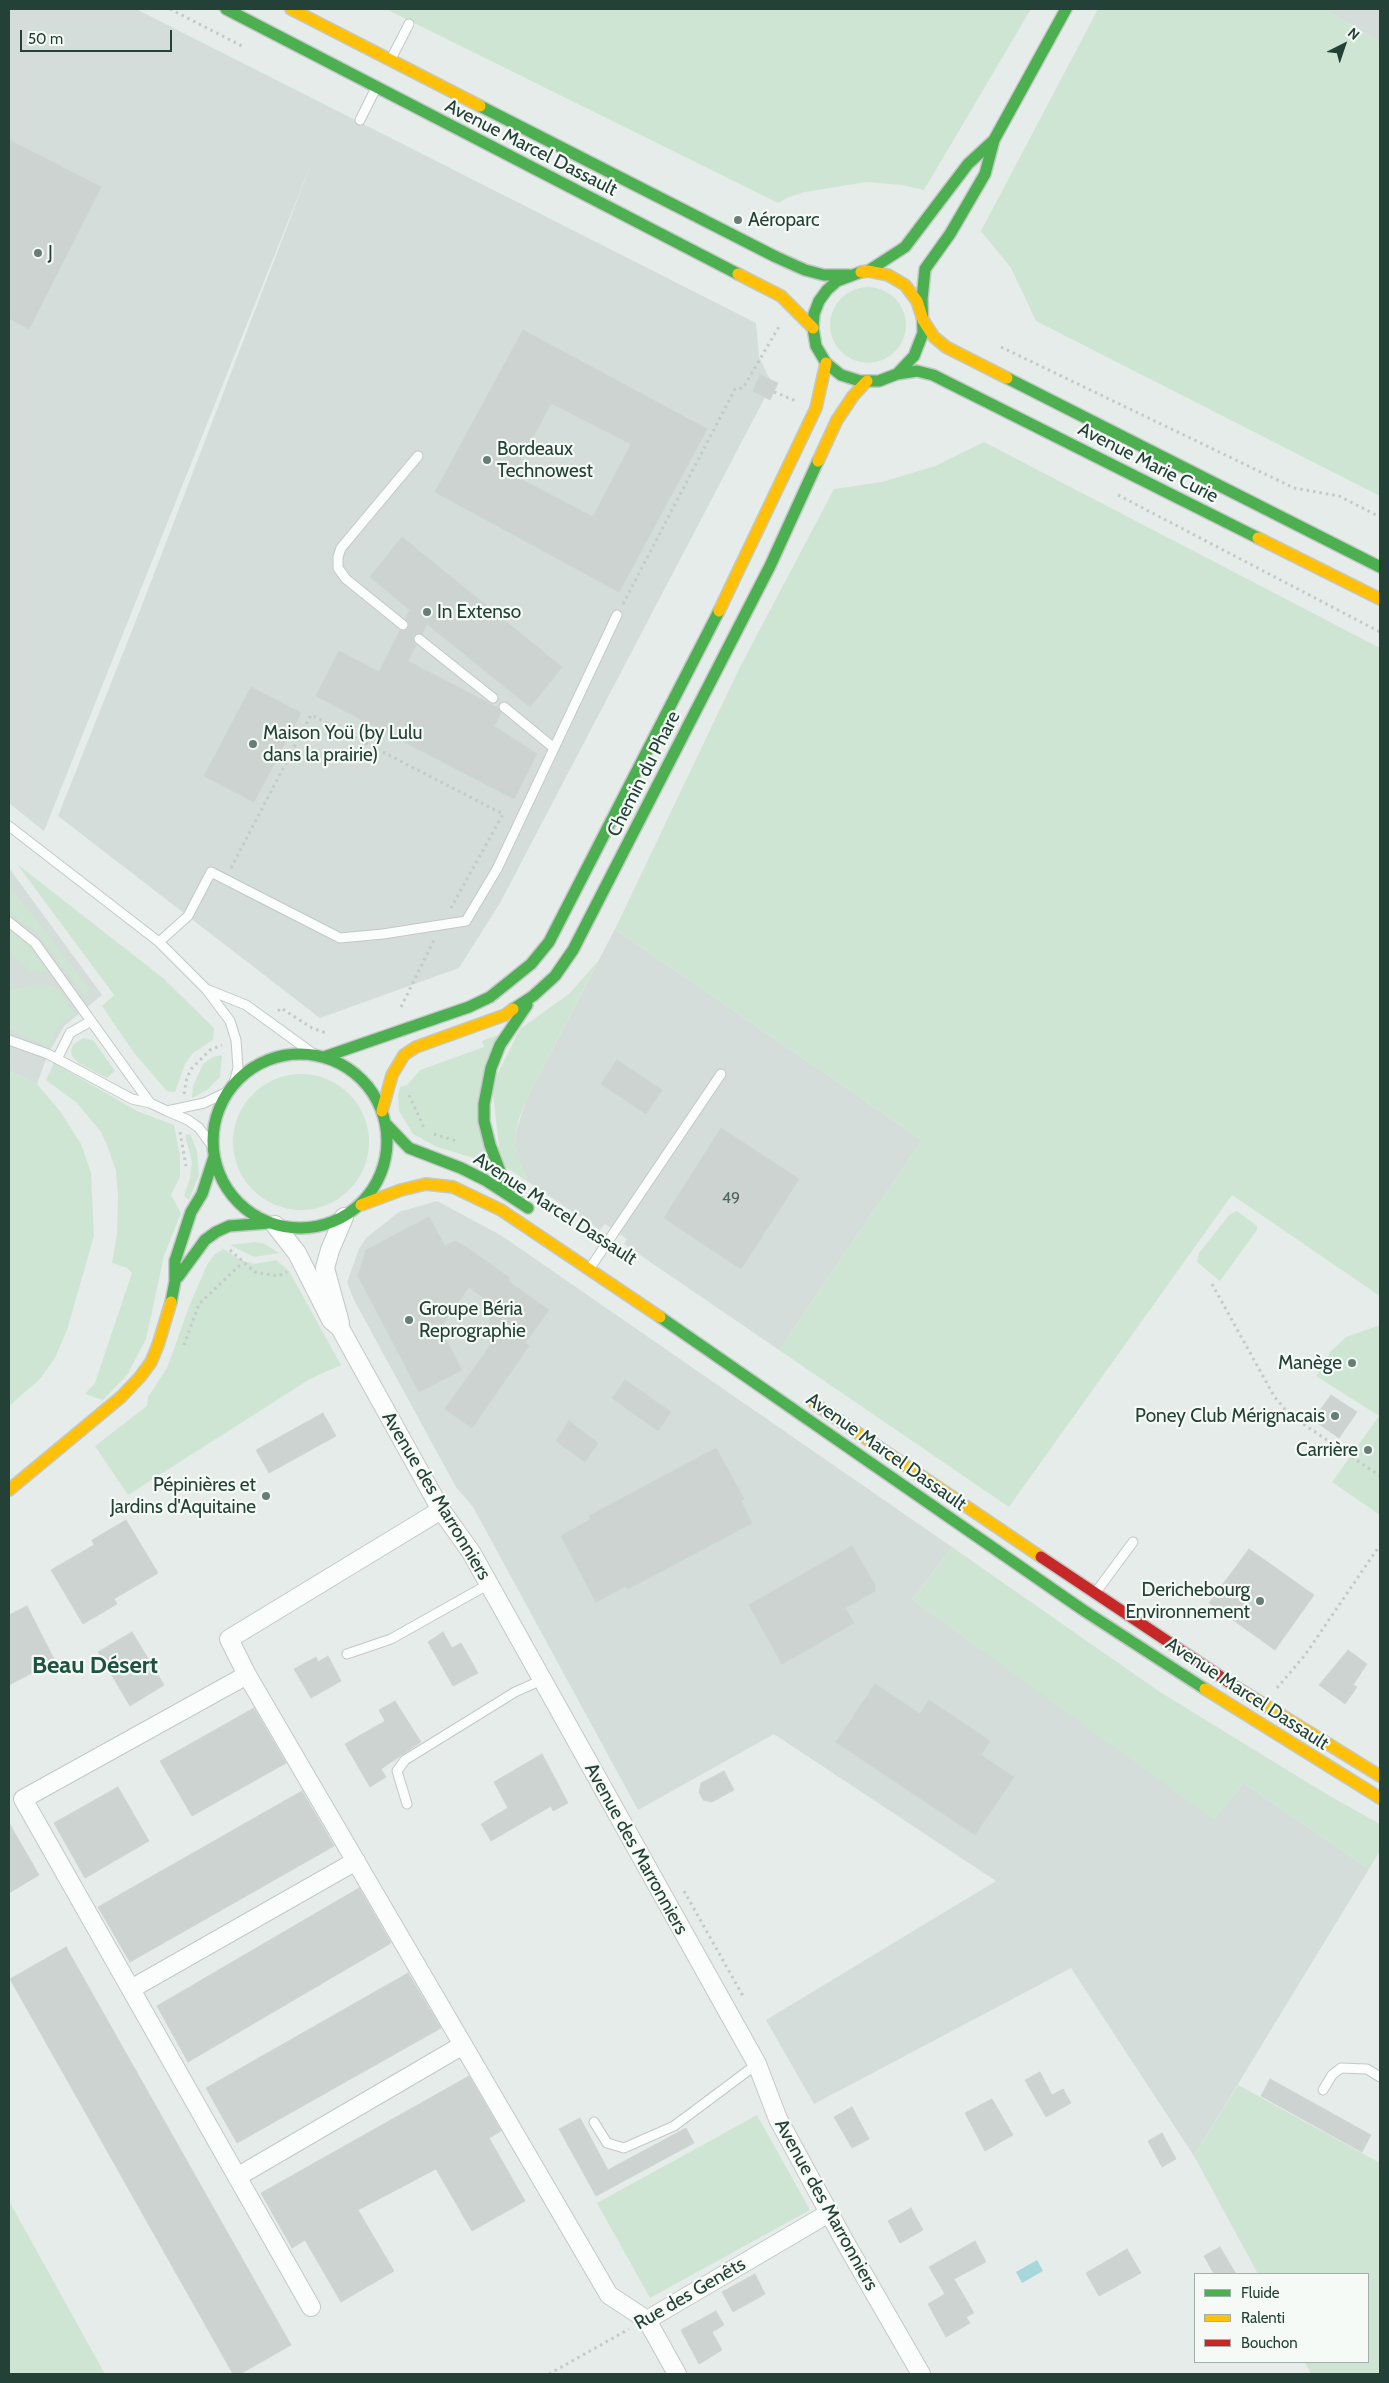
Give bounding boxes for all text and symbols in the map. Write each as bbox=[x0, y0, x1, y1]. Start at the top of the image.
scale bar bbox=[22, 20, 175, 52]
north arrow bbox=[1319, 20, 1369, 70]
text: N bbox=[1344, 24, 1363, 44]
text: 50 m bbox=[28, 30, 63, 48]
street label: Avenue Marcel Dassault bbox=[441, 95, 621, 201]
place label: Aéroparc bbox=[748, 209, 820, 231]
marker: Aéroparc bbox=[732, 214, 744, 226]
place label: J bbox=[48, 242, 53, 264]
marker: J bbox=[32, 247, 44, 259]
street label: Avenue Marie Curie bbox=[1074, 418, 1222, 508]
place label: Bordeaux Technowest bbox=[497, 438, 593, 482]
marker: Bordeaux Technowest bbox=[481, 454, 493, 466]
place label: In Extenso bbox=[437, 601, 521, 623]
marker: In Extenso bbox=[421, 606, 433, 618]
street label: Chemin du Phare bbox=[603, 707, 685, 841]
place label: Maison Yoü (by Lulu dans la prairie) bbox=[263, 722, 422, 766]
marker: Maison Yoü (by Lulu dans la prairie) bbox=[247, 738, 259, 750]
street label: Avenue Marcel Dassault bbox=[469, 1148, 641, 1270]
house number: 49 bbox=[722, 1188, 740, 1208]
place label: Groupe Béria Reprographie bbox=[419, 1298, 526, 1342]
marker: Groupe Béria Reprographie bbox=[403, 1314, 415, 1326]
place label: Manège bbox=[1278, 1352, 1342, 1374]
marker: Manège bbox=[1346, 1357, 1358, 1369]
street label: Avenue Marcel Dassault bbox=[802, 1388, 970, 1516]
place label: Poney Club Mérignacais bbox=[1135, 1405, 1325, 1427]
street label: Avenue des Marronniers bbox=[377, 1408, 495, 1584]
marker: Poney Club Mérignacais bbox=[1329, 1410, 1341, 1422]
place label: Carrière bbox=[1296, 1439, 1358, 1461]
marker: Carrière bbox=[1362, 1444, 1374, 1456]
place label: Pépinières et Jardins d'Aquitaine bbox=[110, 1474, 256, 1518]
marker: Pépinières et Jardins d'Aquitaine bbox=[260, 1490, 272, 1502]
place label: Derichebourg Environnement bbox=[1125, 1579, 1250, 1623]
marker: Derichebourg Environnement bbox=[1254, 1595, 1266, 1607]
street label: Avenue Marcel Dassault bbox=[1161, 1633, 1333, 1755]
district label: Beau Désert bbox=[32, 1652, 158, 1680]
street label: Avenue des Marronniers bbox=[579, 1759, 693, 1939]
street label: Avenue des Marronniers bbox=[769, 2115, 883, 2295]
street label: Rue des Genêts bbox=[630, 2253, 750, 2335]
legend bbox=[1194, 2273, 1369, 2363]
text: Fluide bbox=[1241, 2284, 1279, 2302]
text: Ralenti bbox=[1241, 2309, 1285, 2327]
text: Bouchon bbox=[1241, 2334, 1298, 2352]

